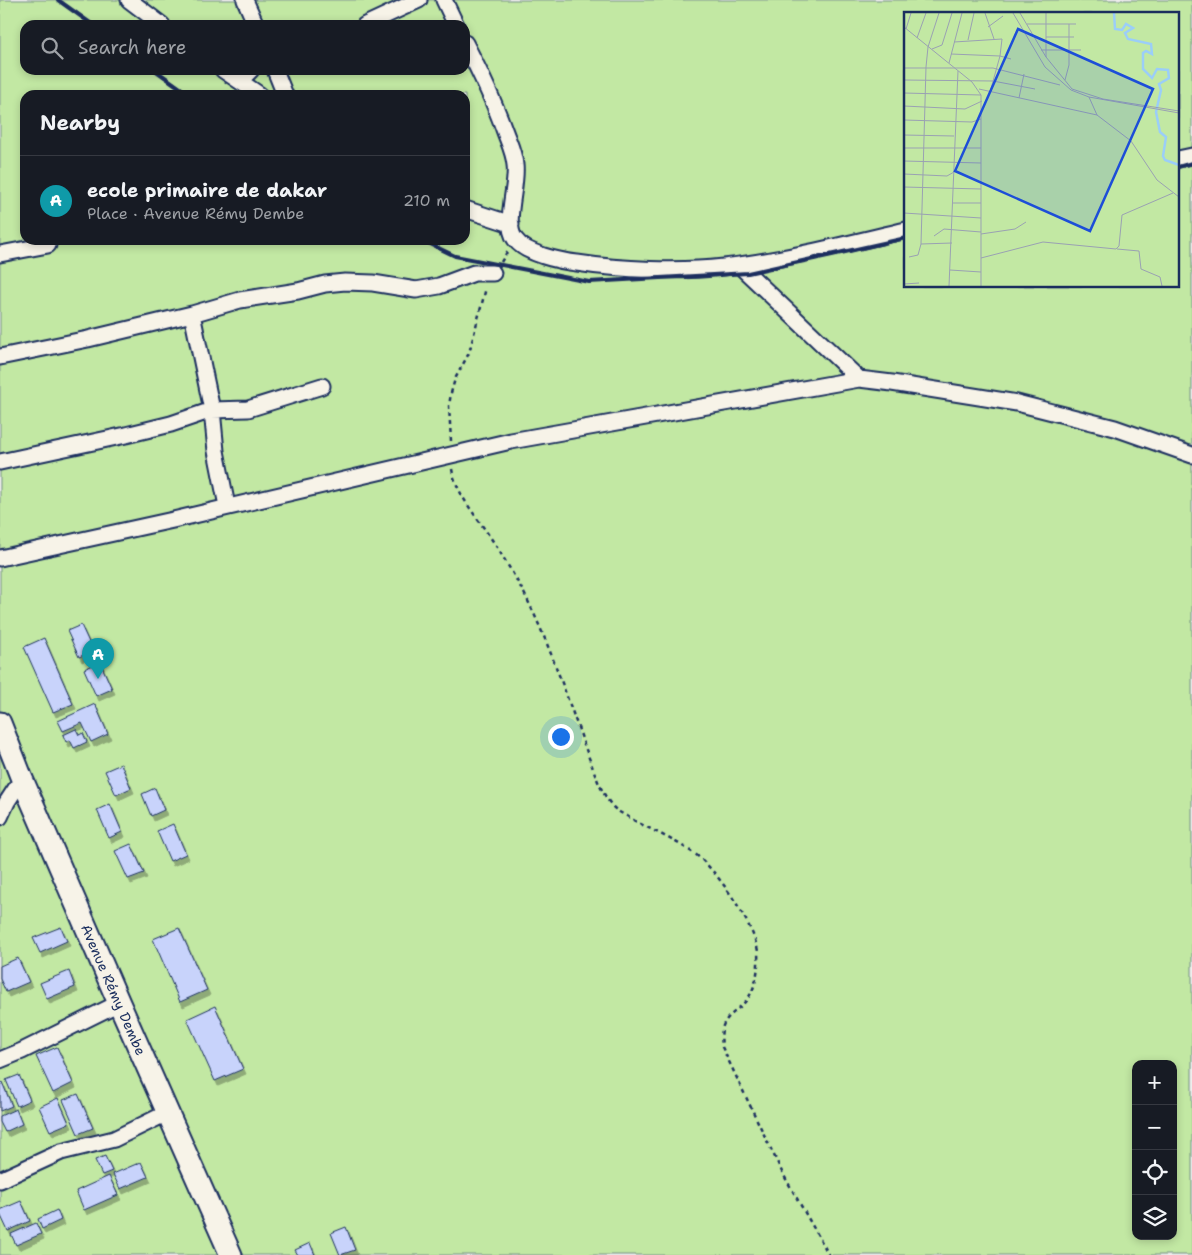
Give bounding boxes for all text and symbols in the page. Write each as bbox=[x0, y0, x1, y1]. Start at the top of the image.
inset map bbox=[904, 12, 1180, 288]
search box bbox=[20, 20, 470, 75]
icon: search bbox=[38, 34, 66, 62]
text: Search here bbox=[78, 35, 187, 60]
text: Nearby bbox=[40, 109, 120, 137]
text: ecole primaire de dakar bbox=[87, 178, 327, 203]
text: A bbox=[50, 190, 62, 211]
text: 210 m bbox=[403, 190, 450, 211]
text: Place · Avenue Rémy Dembe bbox=[87, 203, 304, 224]
pin: A bbox=[82, 638, 114, 679]
your location bbox=[548, 724, 574, 750]
street label: Avenue Rémy Dembe bbox=[77, 922, 150, 1058]
map controls bbox=[1132, 1060, 1177, 1240]
button: + bbox=[1132, 1060, 1177, 1105]
button: − bbox=[1132, 1105, 1177, 1150]
button: locate bbox=[1132, 1150, 1177, 1195]
button: layers bbox=[1132, 1195, 1177, 1240]

